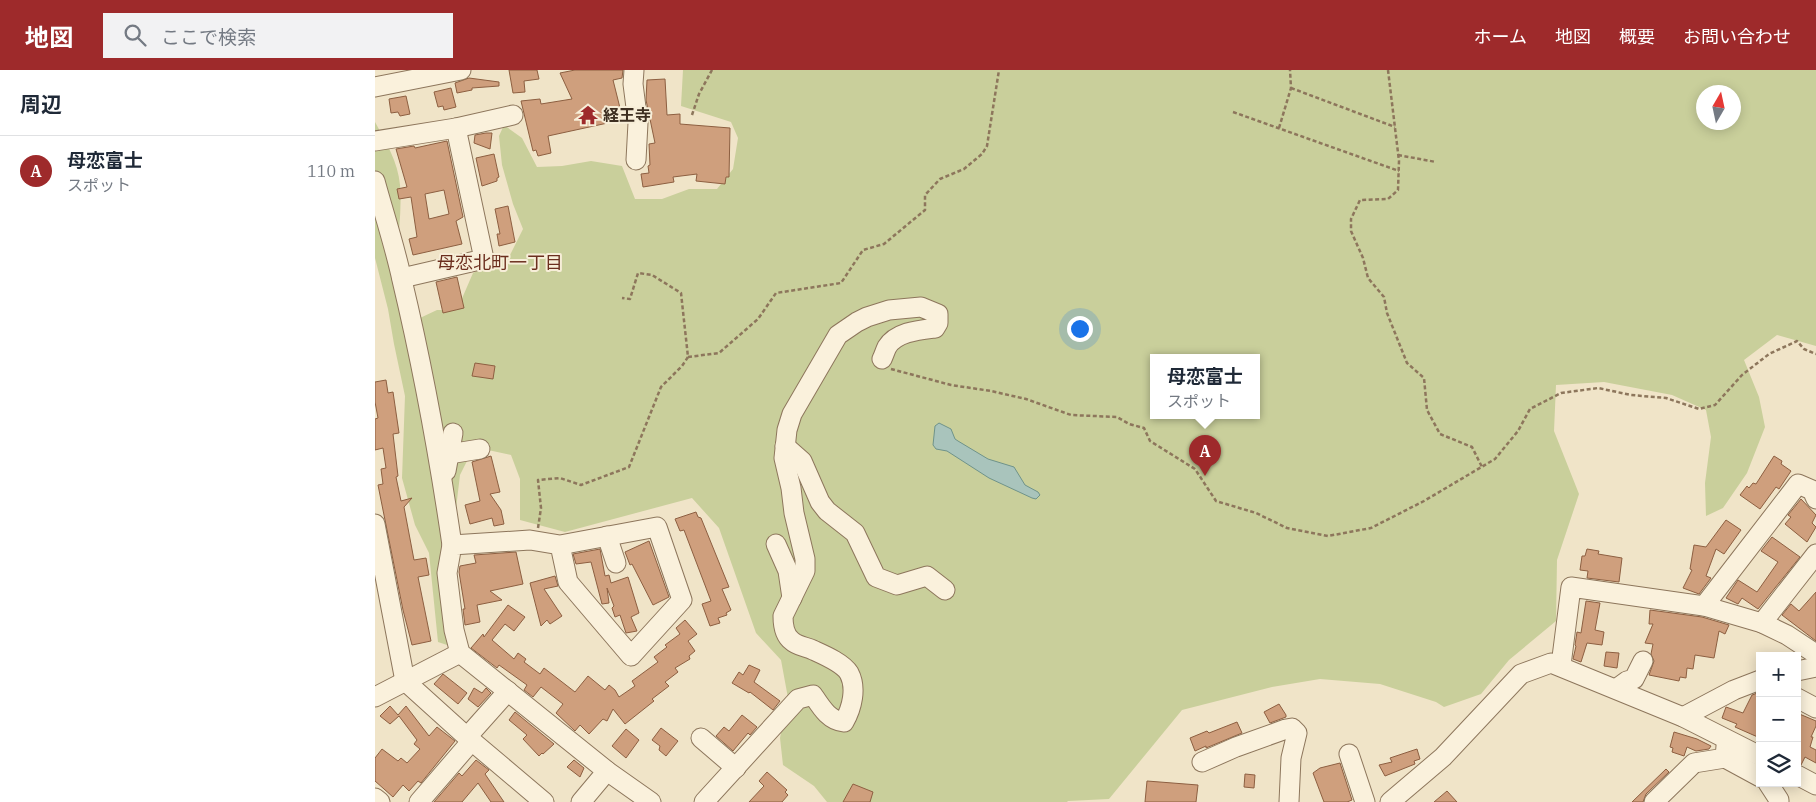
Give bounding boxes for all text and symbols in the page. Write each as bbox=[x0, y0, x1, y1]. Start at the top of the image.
search box bbox=[103, 13, 453, 58]
text: 地図 bbox=[25, 21, 73, 53]
icon: search bbox=[121, 21, 149, 49]
text: ここで検索 bbox=[161, 25, 256, 49]
text: ホーム bbox=[1474, 25, 1527, 48]
text: 地図 bbox=[1555, 25, 1591, 48]
text: 概要 bbox=[1619, 25, 1655, 48]
text: お問い合わせ bbox=[1683, 25, 1791, 48]
north arrow bbox=[1696, 85, 1741, 130]
text: 周辺 bbox=[20, 90, 62, 118]
temple icon: 経王寺 bbox=[577, 104, 599, 126]
place label: 経王寺 bbox=[603, 105, 651, 125]
text: 母恋富士 bbox=[67, 148, 143, 172]
text: A bbox=[30, 161, 42, 181]
text: 110 m bbox=[307, 161, 355, 181]
text: スポット bbox=[67, 175, 131, 195]
district label: 母恋北町一丁目 bbox=[437, 251, 563, 274]
your location bbox=[1067, 316, 1093, 342]
popup bbox=[1150, 354, 1260, 419]
text: 母恋富士 bbox=[1167, 364, 1243, 388]
text: スポット bbox=[1167, 391, 1231, 411]
pin: A bbox=[1189, 435, 1221, 476]
map controls bbox=[1756, 652, 1801, 787]
button: + bbox=[1756, 652, 1801, 697]
button: − bbox=[1756, 697, 1801, 742]
button: layers bbox=[1756, 742, 1801, 787]

